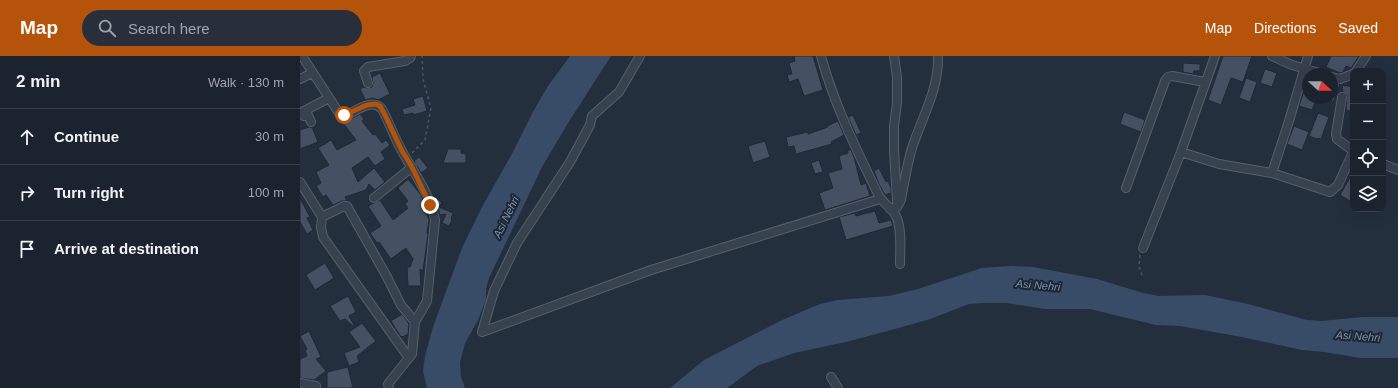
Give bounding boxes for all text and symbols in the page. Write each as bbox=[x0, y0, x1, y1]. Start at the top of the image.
search box bbox=[82, 10, 362, 46]
text: Map bbox=[20, 17, 58, 38]
icon: search bbox=[96, 17, 118, 39]
text: Search here bbox=[128, 20, 210, 37]
text: Map bbox=[1205, 20, 1232, 36]
text: Directions bbox=[1254, 20, 1316, 36]
text: Saved bbox=[1338, 20, 1378, 36]
north arrow bbox=[1302, 68, 1338, 104]
map controls bbox=[1350, 68, 1386, 212]
button: + bbox=[1350, 68, 1386, 104]
text: 2 min bbox=[16, 72, 60, 91]
text: Walk · 130 m bbox=[208, 75, 284, 90]
button: − bbox=[1350, 104, 1386, 140]
route start bbox=[335, 106, 353, 124]
icon: ahead bbox=[16, 126, 38, 148]
text: Continue bbox=[54, 128, 119, 145]
text: 30 m bbox=[255, 129, 284, 144]
button: locate bbox=[1350, 140, 1386, 176]
button: layers bbox=[1350, 176, 1386, 212]
icon: right bbox=[16, 182, 38, 204]
text: Turn right bbox=[54, 184, 124, 201]
text: 100 m bbox=[248, 185, 284, 200]
water label: Asi Nehri bbox=[490, 194, 521, 241]
route end bbox=[421, 196, 439, 214]
icon: arrive bbox=[16, 238, 38, 260]
text: Arrive at destination bbox=[54, 240, 199, 257]
water label: Asi Nehri bbox=[1014, 277, 1061, 293]
water label: Asi Nehri bbox=[1334, 328, 1381, 344]

